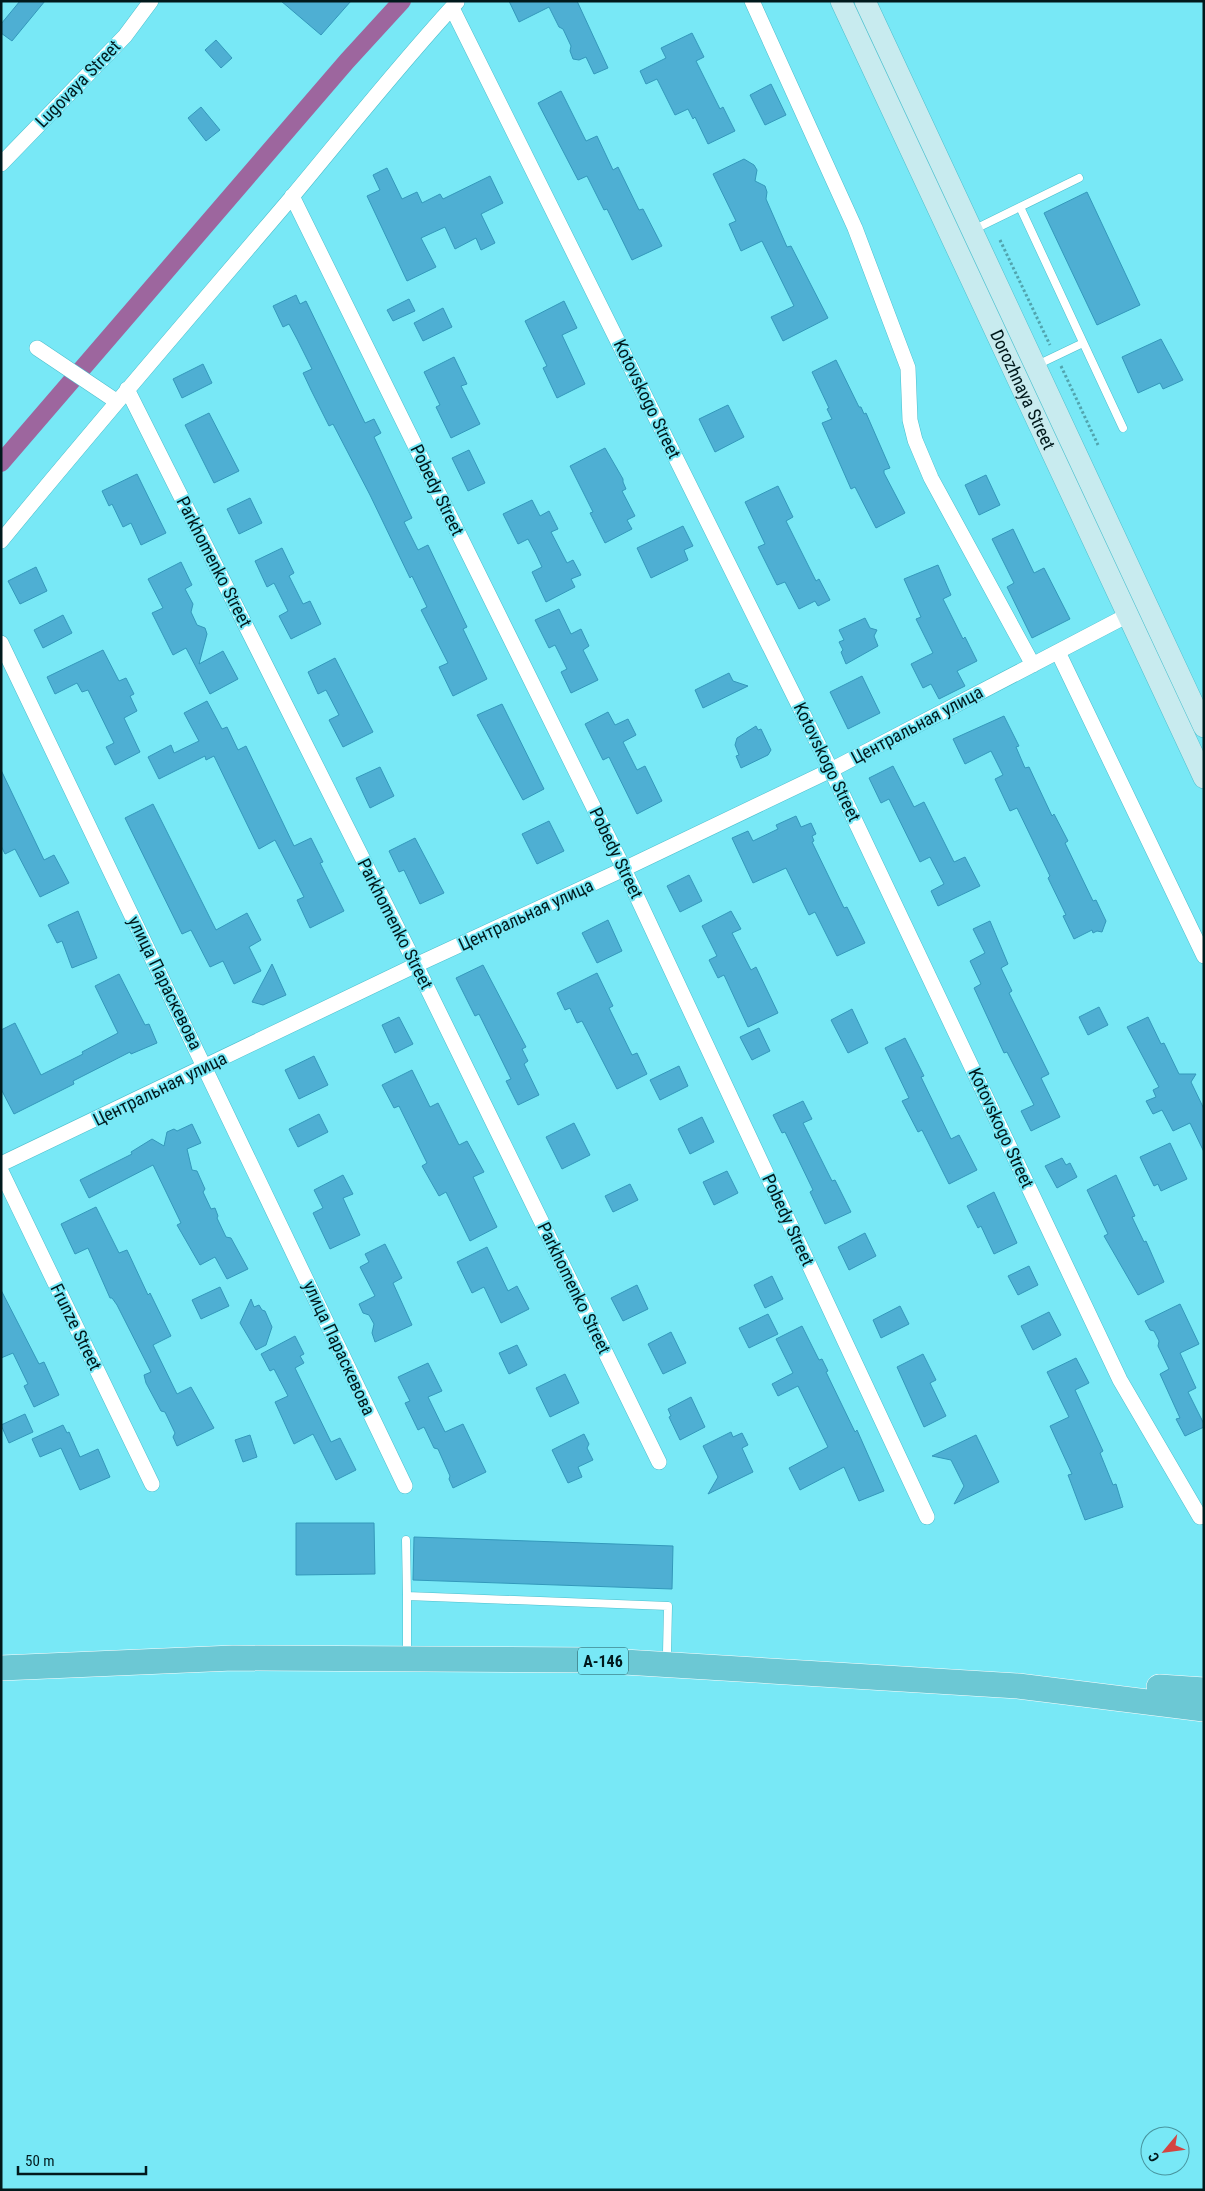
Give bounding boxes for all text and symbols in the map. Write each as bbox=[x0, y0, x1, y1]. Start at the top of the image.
street label: Lugovaya Street bbox=[31, 36, 124, 132]
street label: Dorozhnaya Street bbox=[986, 326, 1060, 453]
street label: Kotovskogo Street bbox=[610, 336, 685, 462]
street label: Pobedy Street bbox=[406, 441, 469, 539]
street label: Parkhomenko Street bbox=[172, 493, 256, 631]
street label: Центральная улица bbox=[847, 681, 986, 768]
street label: Kotovskogo Street bbox=[790, 699, 865, 825]
street label: Pobedy Street bbox=[585, 804, 648, 902]
street label: Parkhomenko Street bbox=[353, 855, 437, 993]
street label: Центральная улица bbox=[455, 874, 596, 955]
street label: улица Параскевова bbox=[124, 913, 207, 1053]
street label: Центральная улица bbox=[89, 1047, 230, 1130]
street label: Kotovskogo Street bbox=[964, 1064, 1038, 1191]
street label: Pobedy Street bbox=[758, 1171, 819, 1269]
street label: Parkhomenko Street bbox=[533, 1218, 615, 1357]
street label: улица Параскевова bbox=[299, 1277, 380, 1418]
street label: Frunze Street bbox=[46, 1280, 106, 1374]
road number: А-146 bbox=[578, 1648, 628, 1674]
north arrow bbox=[1140, 2126, 1190, 2176]
scale bar bbox=[18, 2144, 145, 2176]
text: С bbox=[1145, 2150, 1163, 2165]
text: 50 m bbox=[25, 2152, 55, 2170]

